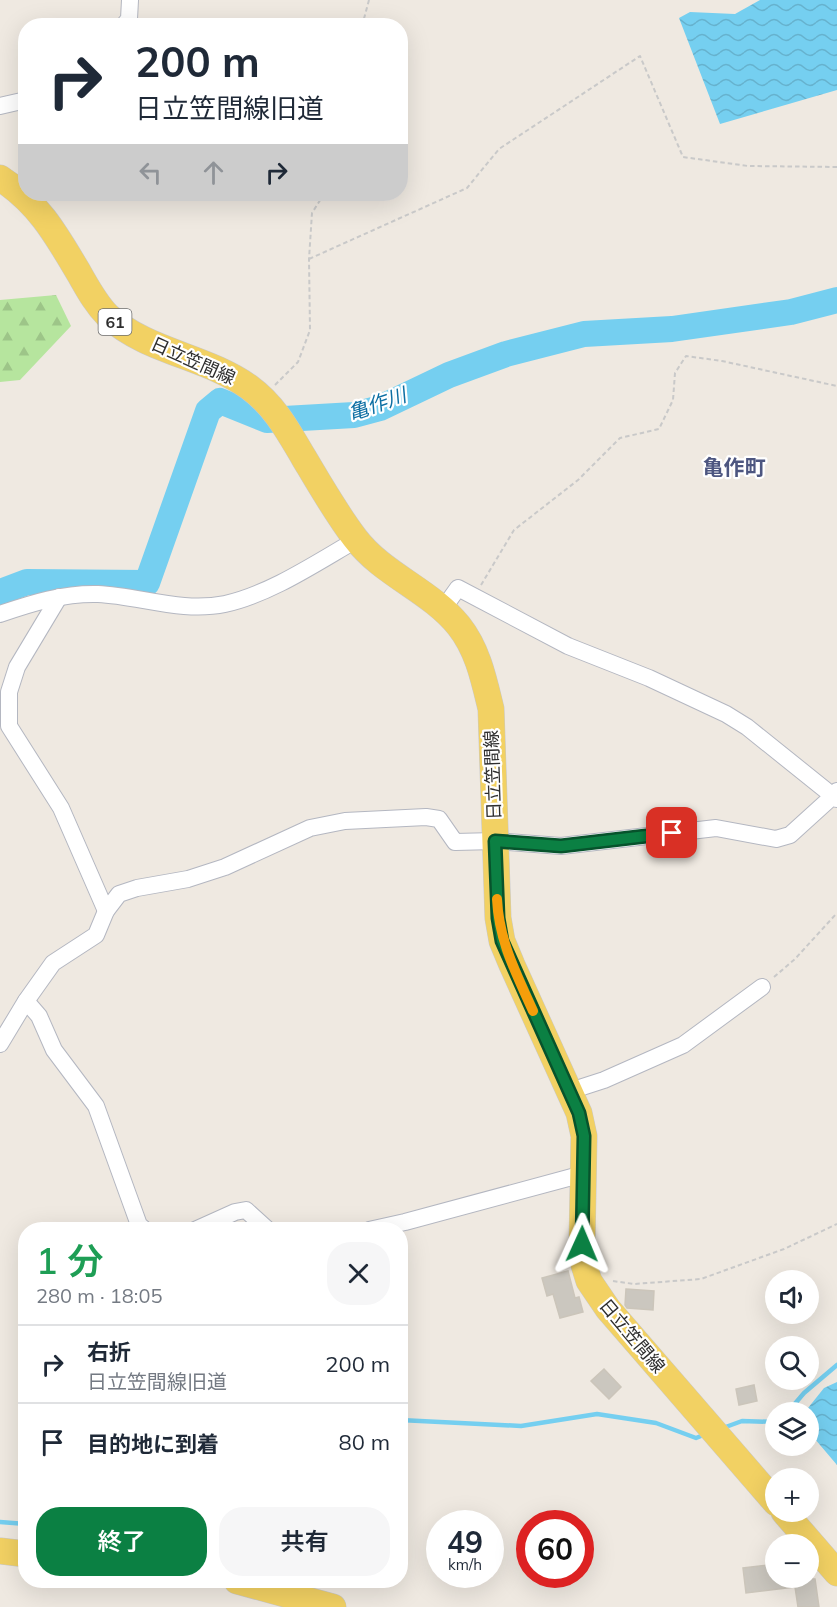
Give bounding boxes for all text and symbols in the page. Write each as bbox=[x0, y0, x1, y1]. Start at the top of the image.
text: 200 m bbox=[135, 35, 260, 88]
icon: right bbox=[36, 42, 114, 120]
text: 日立笠間線旧道 bbox=[135, 91, 324, 125]
icon: left bbox=[134, 156, 167, 189]
icon: ahead bbox=[197, 156, 230, 189]
icon: right bbox=[260, 156, 293, 189]
road number: 61 bbox=[98, 309, 132, 335]
street label: 日立笠間線 bbox=[147, 332, 239, 389]
water label: 亀作川 bbox=[344, 381, 411, 425]
district label: 亀作町 bbox=[703, 454, 766, 480]
street label: 日立笠間線 bbox=[479, 730, 506, 820]
pin bbox=[646, 807, 697, 858]
icon: arrive bbox=[655, 816, 688, 849]
position arrow bbox=[550, 1212, 614, 1276]
text: 1 分 bbox=[36, 1238, 103, 1283]
button: close bbox=[327, 1242, 390, 1305]
map controls bbox=[765, 1270, 819, 1588]
button: sound bbox=[765, 1270, 819, 1324]
text: 280 m · 18:05 bbox=[36, 1283, 162, 1308]
street label: 日立笠間線 bbox=[595, 1294, 670, 1378]
button: search bbox=[765, 1336, 819, 1390]
text: 右折 bbox=[87, 1338, 131, 1366]
icon: right bbox=[36, 1348, 69, 1381]
text: 200 m bbox=[325, 1350, 390, 1378]
text: 日立笠間線旧道 bbox=[87, 1369, 227, 1394]
button: layers bbox=[765, 1402, 819, 1456]
icon: arrive bbox=[36, 1426, 69, 1459]
text: 80 m bbox=[339, 1428, 390, 1456]
text: 目的地に到着 bbox=[87, 1430, 219, 1458]
button: + bbox=[765, 1468, 819, 1522]
button: 終了 bbox=[36, 1507, 207, 1576]
button: 共有 bbox=[219, 1507, 390, 1576]
speed limit sign: 60 bbox=[516, 1510, 594, 1588]
text: 49 bbox=[447, 1523, 483, 1561]
button: − bbox=[765, 1534, 819, 1588]
text: km/h bbox=[448, 1555, 482, 1574]

